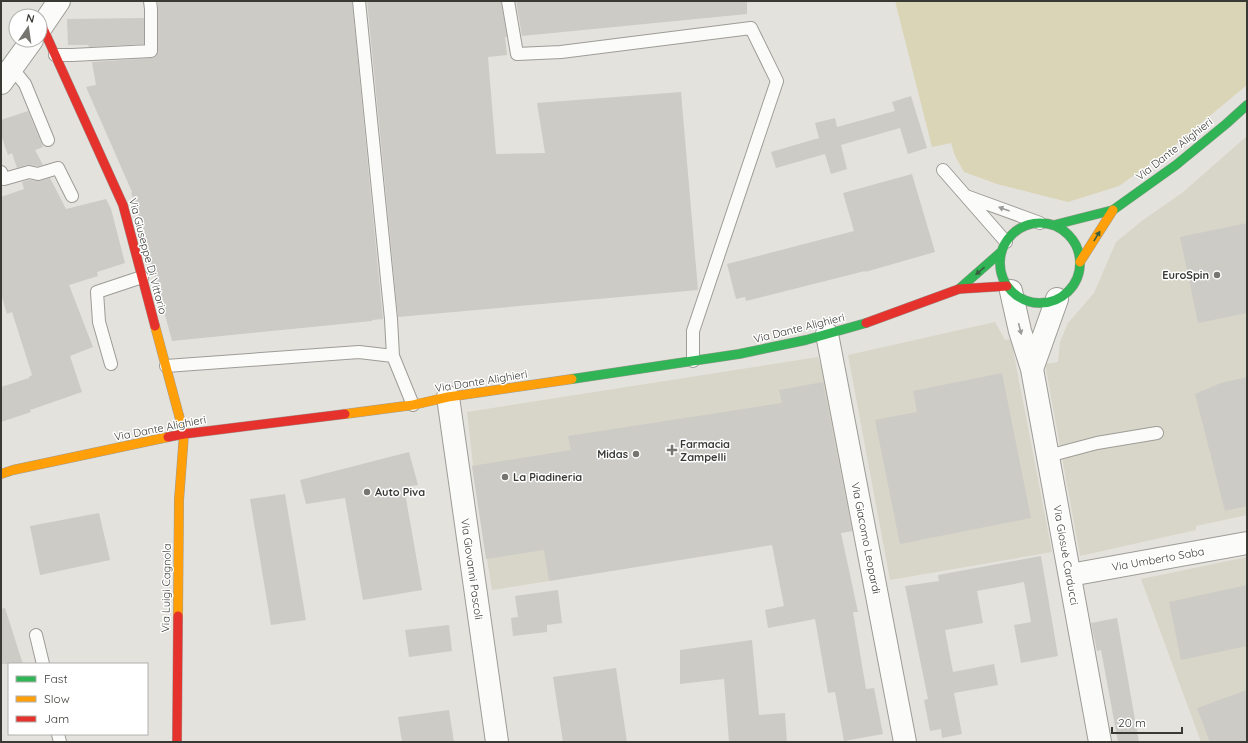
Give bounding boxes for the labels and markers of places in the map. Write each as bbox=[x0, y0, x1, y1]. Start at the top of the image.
place label: EuroSpin bbox=[1162, 268, 1209, 282]
marker: EuroSpin bbox=[1212, 270, 1222, 280]
place label: Farmacia Zampelli bbox=[680, 437, 730, 464]
marker: Farmacia Zampelli bbox=[667, 445, 677, 455]
place label: Midas bbox=[597, 447, 628, 461]
marker: Midas bbox=[631, 449, 641, 459]
place label: La Piadineria bbox=[513, 470, 582, 484]
marker: La Piadineria bbox=[500, 472, 510, 482]
place label: Auto Piva bbox=[375, 485, 425, 499]
marker: Auto Piva bbox=[362, 487, 372, 497]

